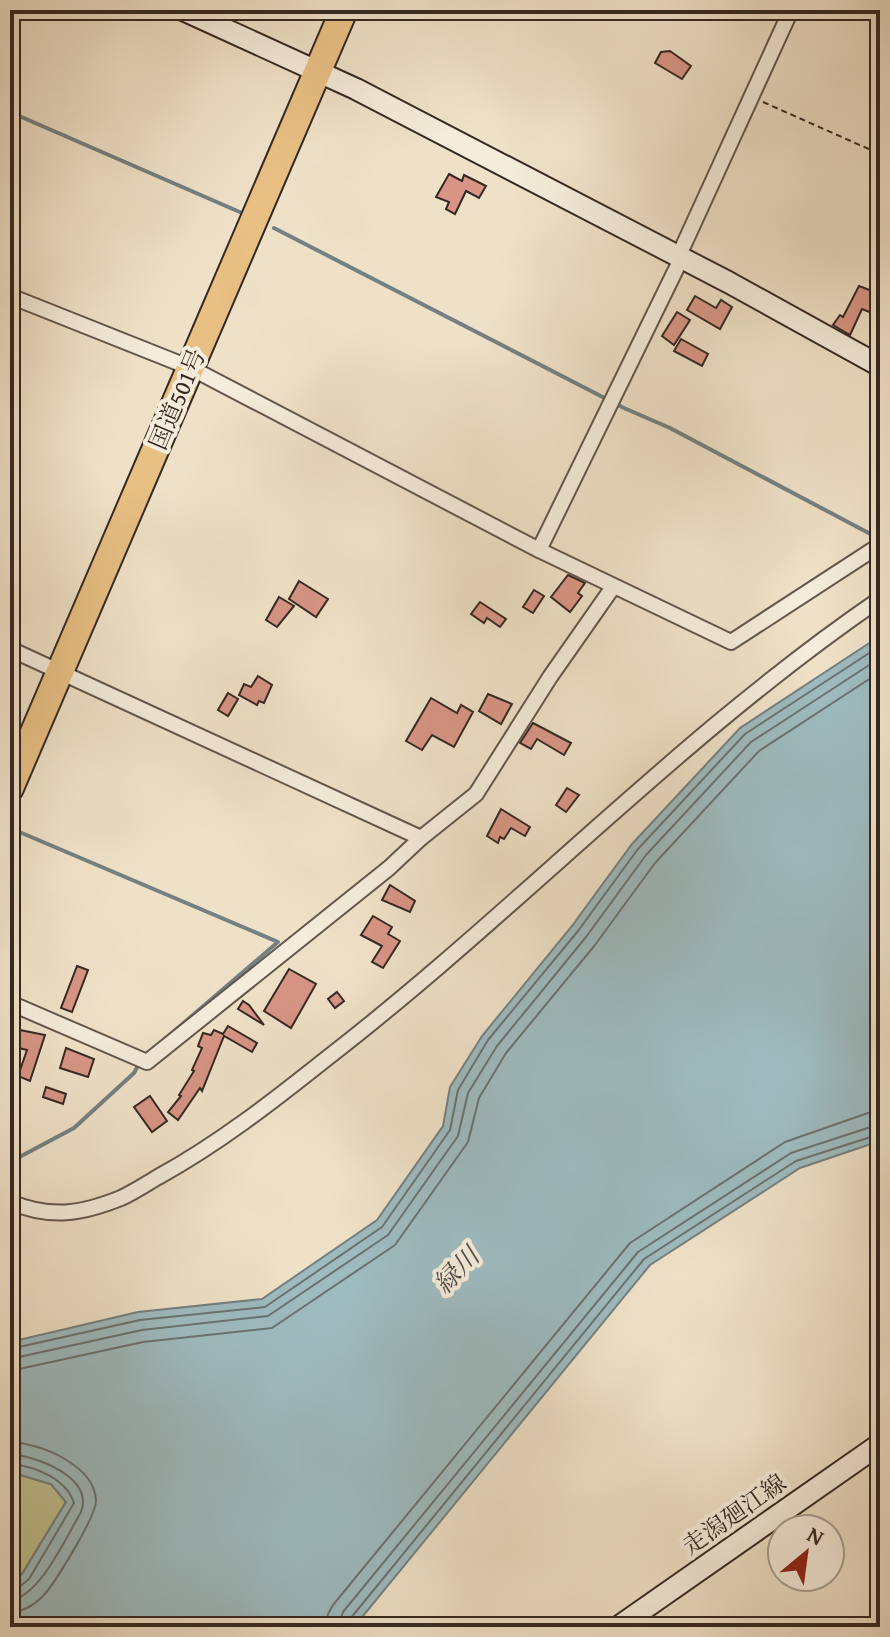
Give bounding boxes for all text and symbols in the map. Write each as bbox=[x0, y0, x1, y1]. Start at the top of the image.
street label: 国道501号 bbox=[140, 343, 214, 455]
water label: 緑川 bbox=[424, 1236, 490, 1302]
street label: 走潟廻江線 bbox=[675, 1465, 793, 1563]
north arrow bbox=[766, 1513, 846, 1593]
text: N bbox=[802, 1518, 830, 1553]

